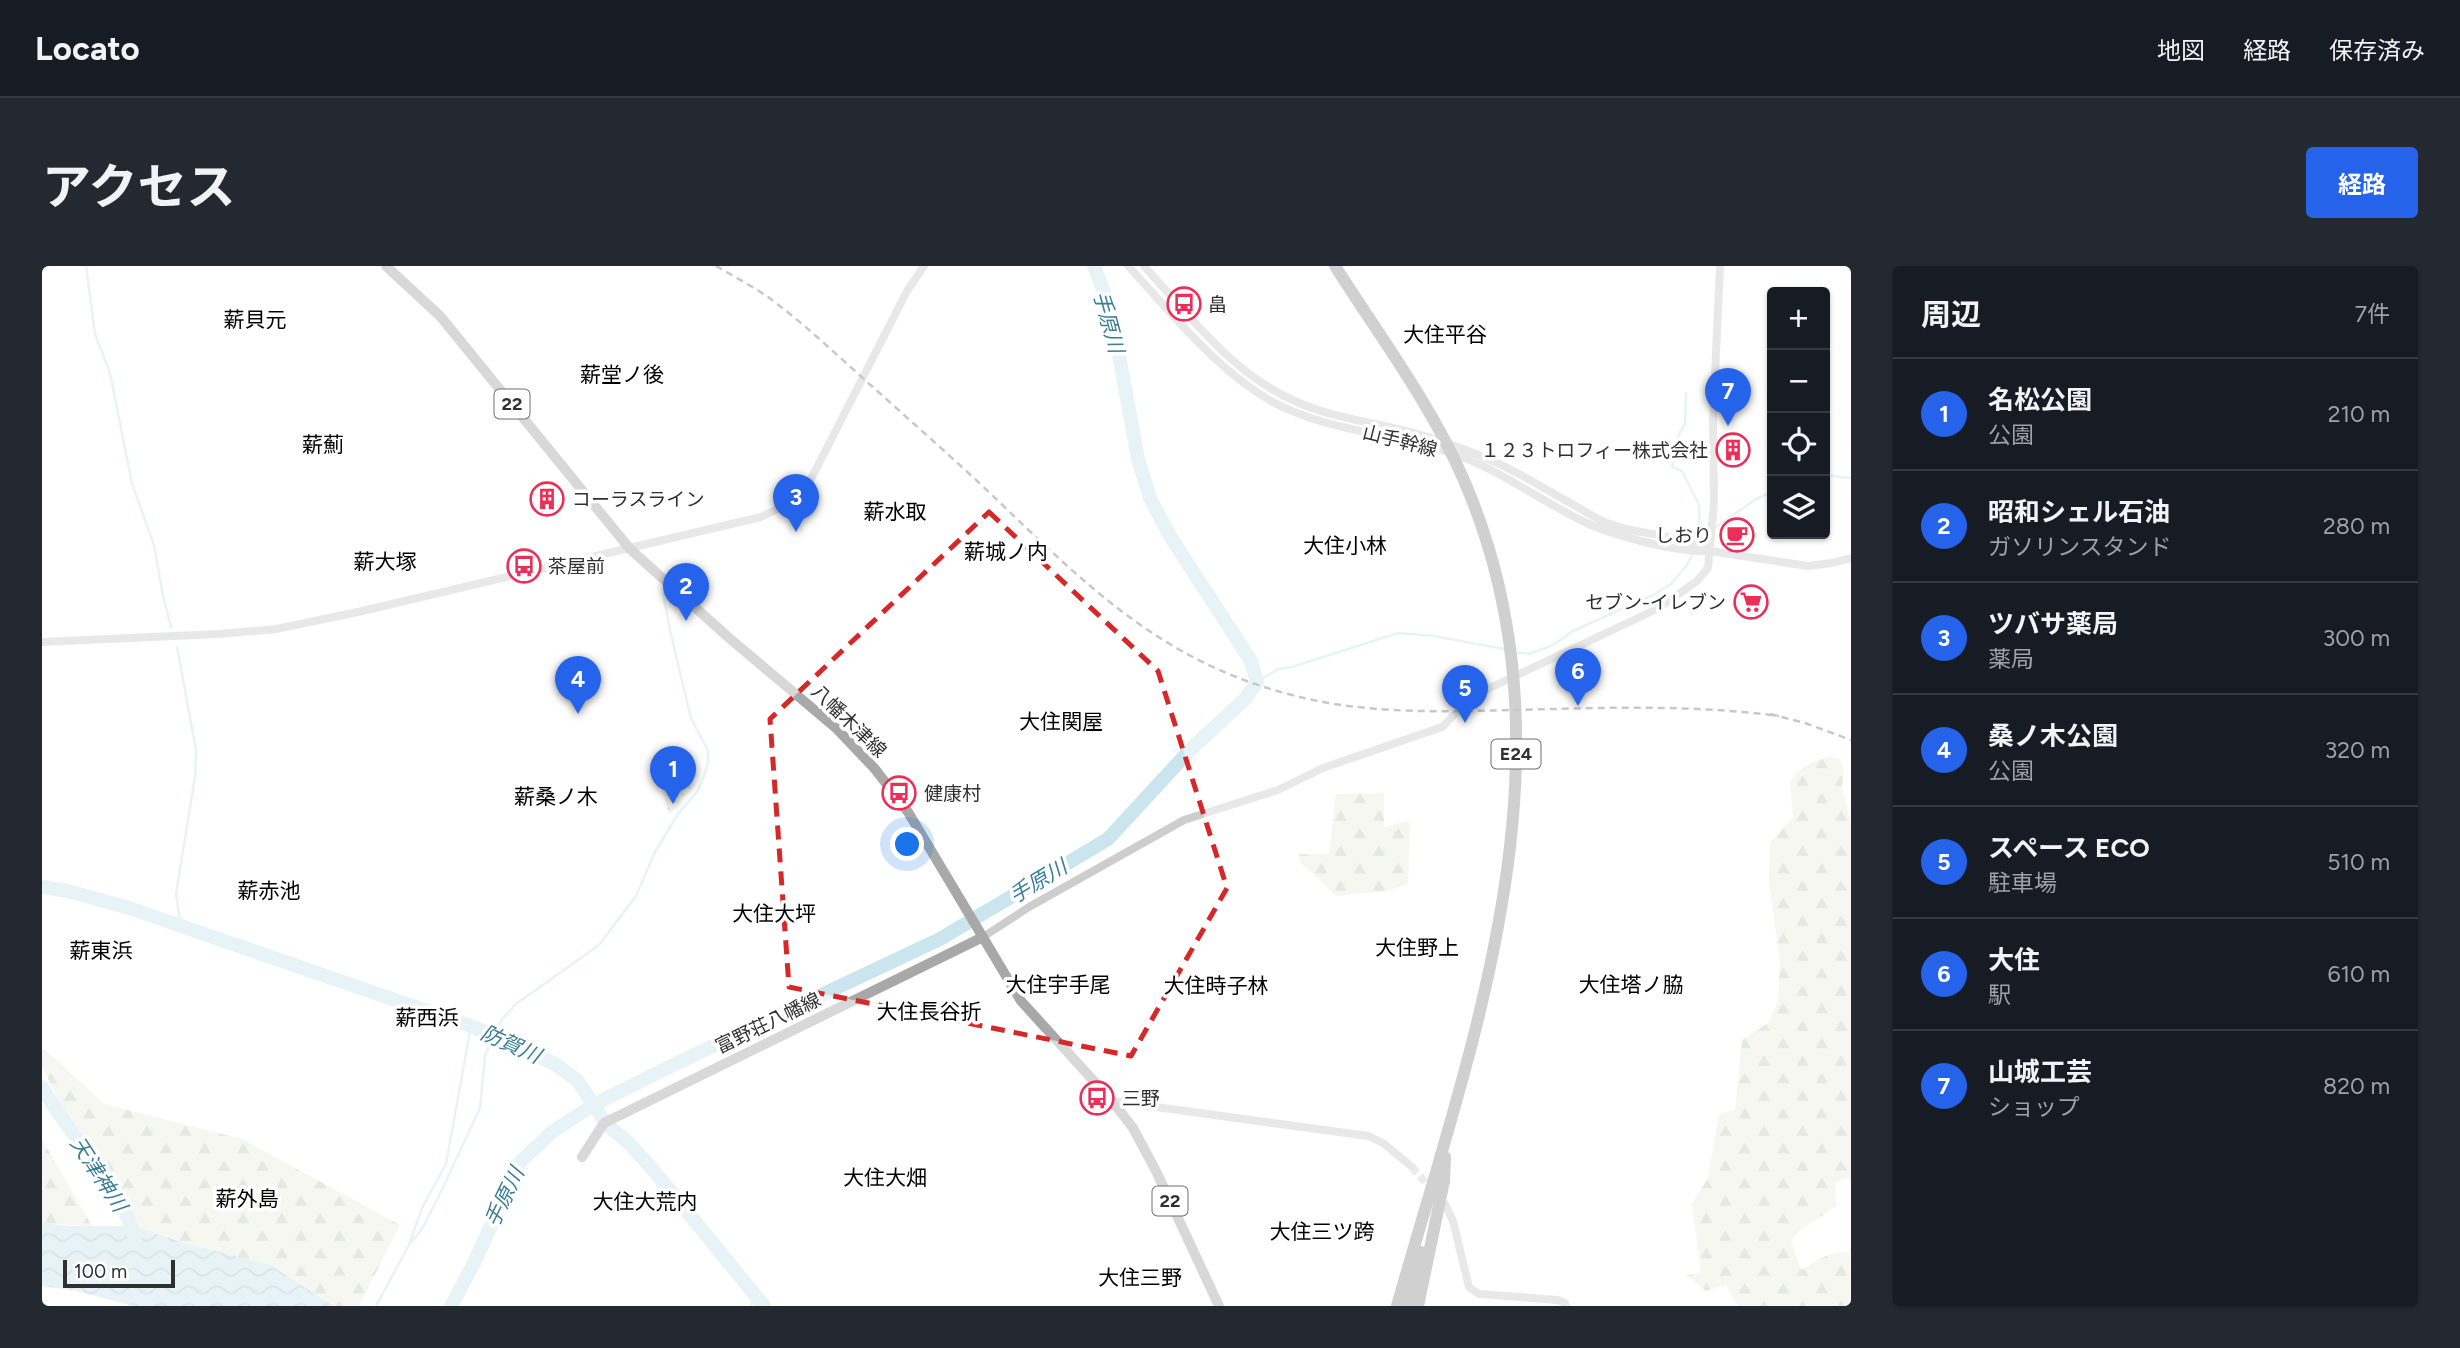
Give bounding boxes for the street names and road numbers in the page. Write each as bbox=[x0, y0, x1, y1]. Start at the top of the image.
road number: 22 bbox=[494, 390, 530, 419]
street label: 山手幹線 bbox=[1360, 421, 1440, 461]
street label: 八幡木津線 bbox=[807, 680, 891, 762]
road number: E24 bbox=[1492, 740, 1540, 768]
street label: 富野荘八幡線 bbox=[712, 988, 824, 1058]
road number: 22 bbox=[1152, 1186, 1188, 1216]

